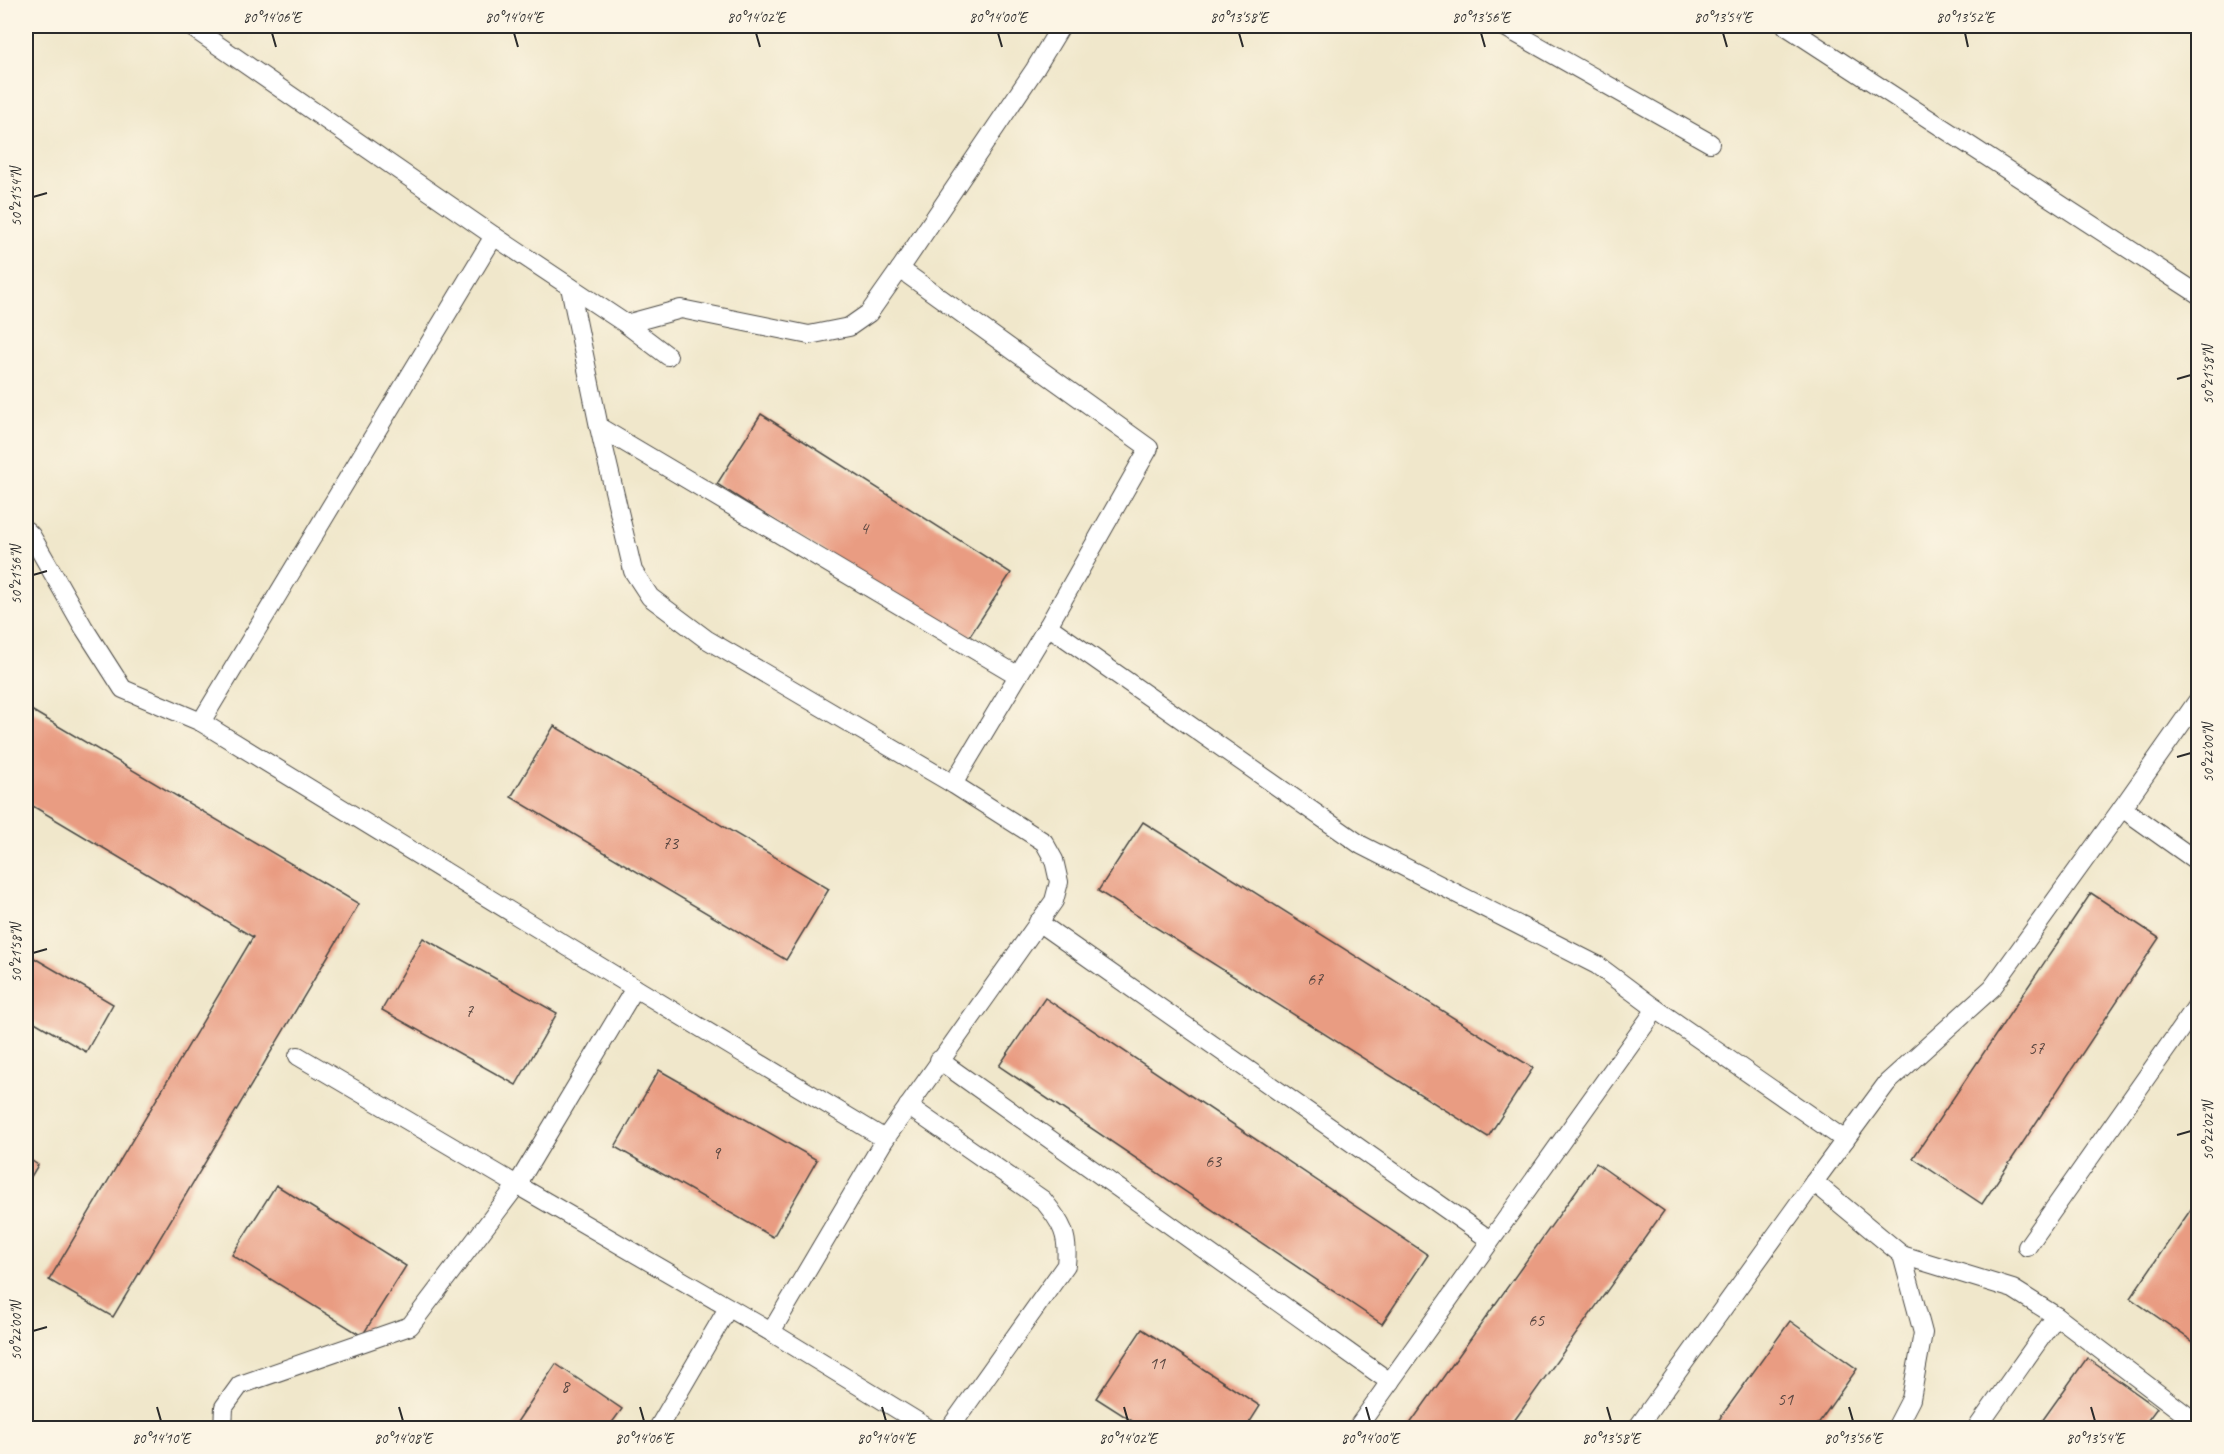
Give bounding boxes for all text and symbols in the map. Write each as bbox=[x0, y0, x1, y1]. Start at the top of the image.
text: 80°14'06"E bbox=[243, 8, 303, 27]
text: 80°14'04"E bbox=[485, 8, 545, 27]
text: 80°14'02"E bbox=[727, 8, 787, 27]
text: 80°14'00"E bbox=[969, 8, 1029, 27]
text: 80°13'58"E bbox=[1210, 8, 1270, 27]
text: 80°13'56"E bbox=[1452, 8, 1512, 27]
text: 80°13'54"E bbox=[1694, 8, 1754, 27]
text: 80°13'52"E bbox=[1936, 8, 1996, 27]
text: 50°21'54"N bbox=[7, 164, 26, 227]
text: 50°21'58"N bbox=[2199, 342, 2218, 405]
house number: 4 bbox=[860, 517, 870, 539]
text: 50°21'56"N bbox=[7, 542, 26, 605]
text: 50°22'00"N bbox=[2199, 720, 2218, 783]
house number: 73 bbox=[662, 832, 680, 854]
text: 50°21'58"N bbox=[7, 920, 26, 983]
house number: 67 bbox=[1307, 968, 1324, 990]
house number: 7 bbox=[465, 1000, 474, 1022]
house number: 57 bbox=[2028, 1037, 2045, 1059]
text: 50°22'02"N bbox=[2199, 1098, 2218, 1161]
house number: 9 bbox=[712, 1142, 722, 1164]
house number: 63 bbox=[1205, 1150, 1223, 1172]
text: 50°22'00"N bbox=[7, 1298, 26, 1361]
house number: 65 bbox=[1528, 1309, 1545, 1331]
house number: 11 bbox=[1149, 1352, 1166, 1374]
house number: 8 bbox=[561, 1375, 571, 1397]
house number: 51 bbox=[1777, 1388, 1794, 1410]
text: 80°14'10"E bbox=[132, 1429, 192, 1448]
text: 80°14'08"E bbox=[374, 1429, 434, 1448]
text: 80°14'06"E bbox=[615, 1429, 675, 1448]
text: 80°14'04"E bbox=[857, 1429, 917, 1448]
text: 80°14'02"E bbox=[1099, 1429, 1159, 1448]
text: 80°14'00"E bbox=[1341, 1429, 1401, 1448]
text: 80°13'58"E bbox=[1582, 1429, 1642, 1448]
text: 80°13'56"E bbox=[1824, 1429, 1884, 1448]
text: 80°13'54"E bbox=[2066, 1429, 2126, 1448]

